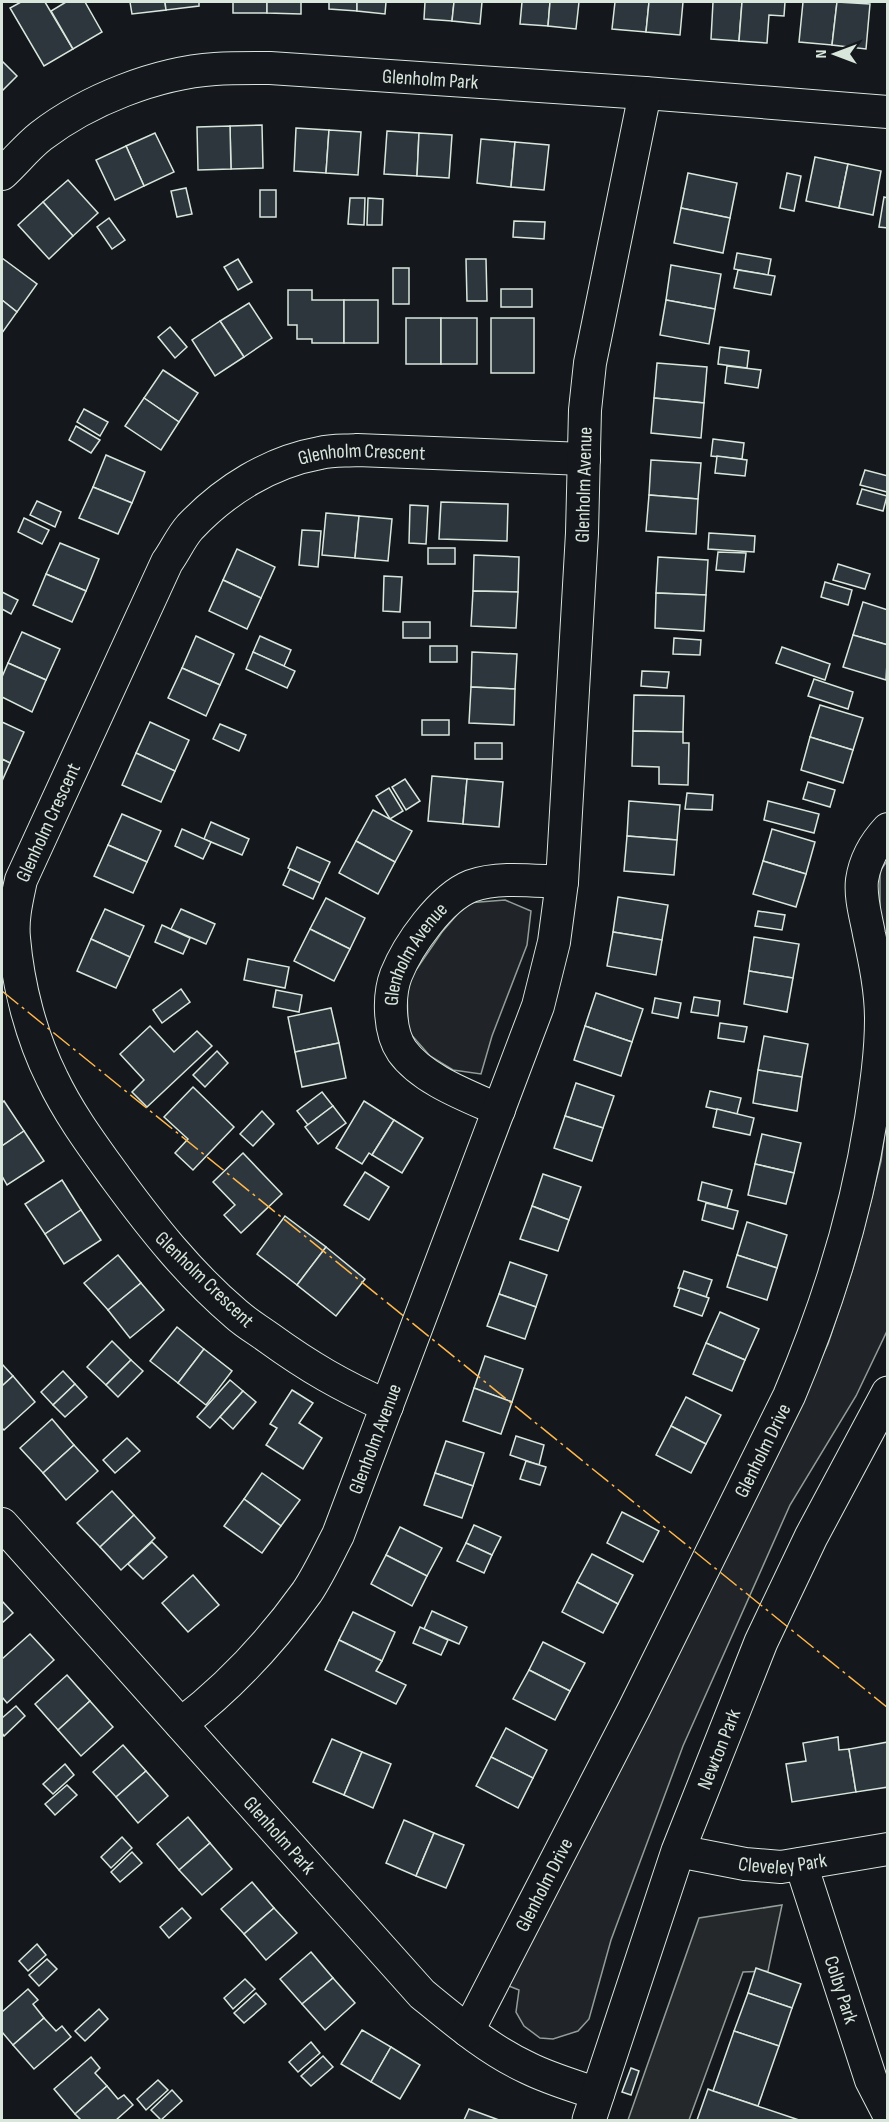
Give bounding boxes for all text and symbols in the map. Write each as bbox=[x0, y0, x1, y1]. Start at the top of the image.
north arrow bbox=[805, 24, 865, 84]
text: N bbox=[812, 50, 831, 58]
street label: Glenholm Park bbox=[381, 65, 479, 95]
street label: Glenholm Avenue bbox=[570, 426, 598, 543]
street label: Glenholm Crescent bbox=[295, 439, 426, 471]
street label: Glenholm Crescent bbox=[11, 759, 86, 886]
street label: Glenholm Avenue bbox=[380, 898, 453, 1006]
street label: Glenholm Crescent bbox=[150, 1227, 259, 1333]
street label: Glenholm Avenue bbox=[344, 1381, 407, 1498]
street label: Glenholm Drive bbox=[730, 1400, 796, 1502]
street label: Newton Park bbox=[693, 1705, 746, 1793]
street label: Glenholm Park bbox=[238, 1792, 320, 1880]
street label: Glenholm Drive bbox=[510, 1834, 579, 1936]
street label: Cleveley Park bbox=[736, 1848, 829, 1880]
street label: Colby Park bbox=[819, 1953, 863, 2027]

